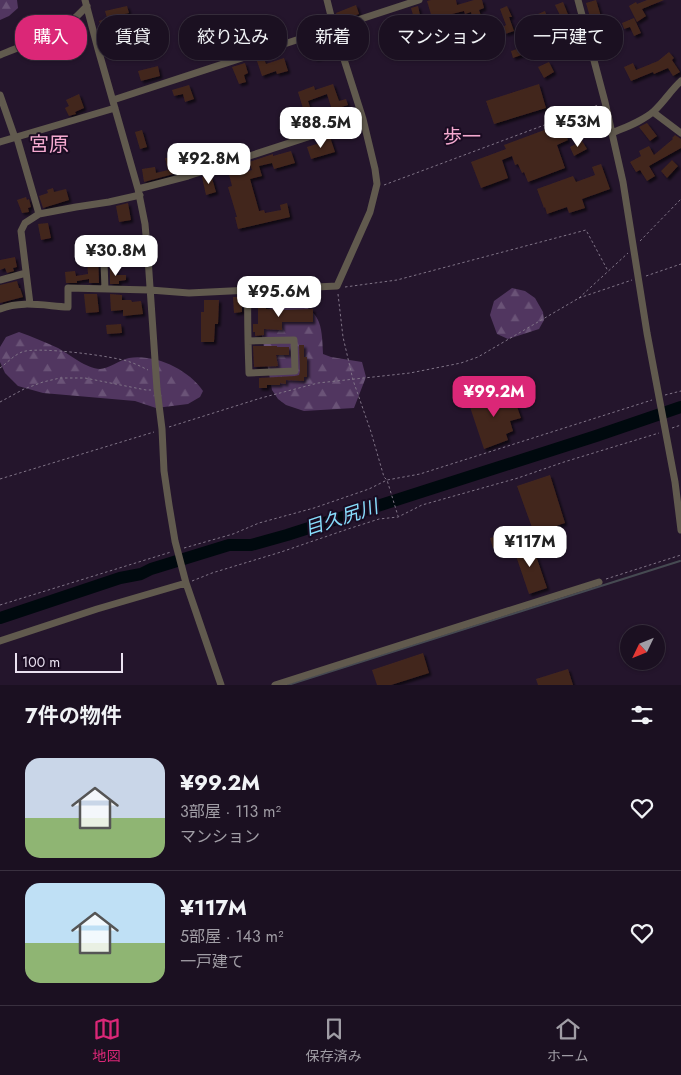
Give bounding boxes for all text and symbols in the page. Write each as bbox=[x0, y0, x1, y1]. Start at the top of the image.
chip: 購入 bbox=[15, 15, 87, 60]
chip: 賃貸 bbox=[97, 15, 169, 60]
chip: 絞り込み bbox=[179, 15, 287, 60]
chip: 新着 bbox=[297, 15, 369, 60]
chip: マンション bbox=[379, 15, 505, 60]
chip: 一戸建て bbox=[515, 15, 623, 60]
pin: ¥88.5M bbox=[280, 106, 362, 149]
pin: ¥53M bbox=[548, 106, 608, 148]
text: ¥53M bbox=[555, 110, 601, 133]
text: ¥88.5M bbox=[291, 111, 351, 134]
district label: 歩一 bbox=[443, 123, 481, 150]
district label: 宮原 bbox=[29, 130, 69, 159]
pin: ¥92.8M bbox=[168, 142, 250, 185]
text: ¥92.8M bbox=[178, 147, 240, 170]
pin: ¥30.8M bbox=[75, 234, 157, 277]
text: ¥30.8M bbox=[86, 239, 146, 262]
pin: ¥95.6M bbox=[238, 276, 320, 318]
text: ¥95.6M bbox=[248, 280, 310, 303]
pin: ¥99.2M bbox=[453, 376, 535, 418]
text: ¥99.2M bbox=[464, 380, 524, 403]
water label: 目久尻川 bbox=[301, 492, 383, 542]
pin: ¥117M bbox=[495, 526, 565, 568]
text: ¥117M bbox=[505, 530, 555, 553]
north arrow bbox=[620, 625, 665, 670]
map controls bbox=[620, 625, 665, 670]
scale bar bbox=[15, 650, 122, 673]
text: 100 m bbox=[22, 652, 60, 672]
text: 7件の物件 bbox=[25, 701, 122, 731]
icon: filters bbox=[628, 701, 656, 729]
text: ¥99.2M bbox=[180, 768, 260, 798]
icon: home bbox=[65, 778, 125, 838]
icon: heart bbox=[628, 794, 656, 822]
text: 3部屋 · 113 m² bbox=[180, 800, 281, 823]
text: マンション bbox=[180, 825, 260, 848]
text: ¥117M bbox=[180, 893, 247, 923]
icon: home bbox=[65, 903, 125, 963]
icon: heart bbox=[628, 919, 656, 947]
text: 5部屋 · 143 m² bbox=[180, 925, 284, 948]
text: 一戸建て bbox=[180, 950, 244, 973]
tab: 地図 bbox=[93, 1015, 121, 1066]
tab: 保存済み bbox=[306, 1015, 362, 1066]
tab: ホーム bbox=[547, 1015, 588, 1066]

